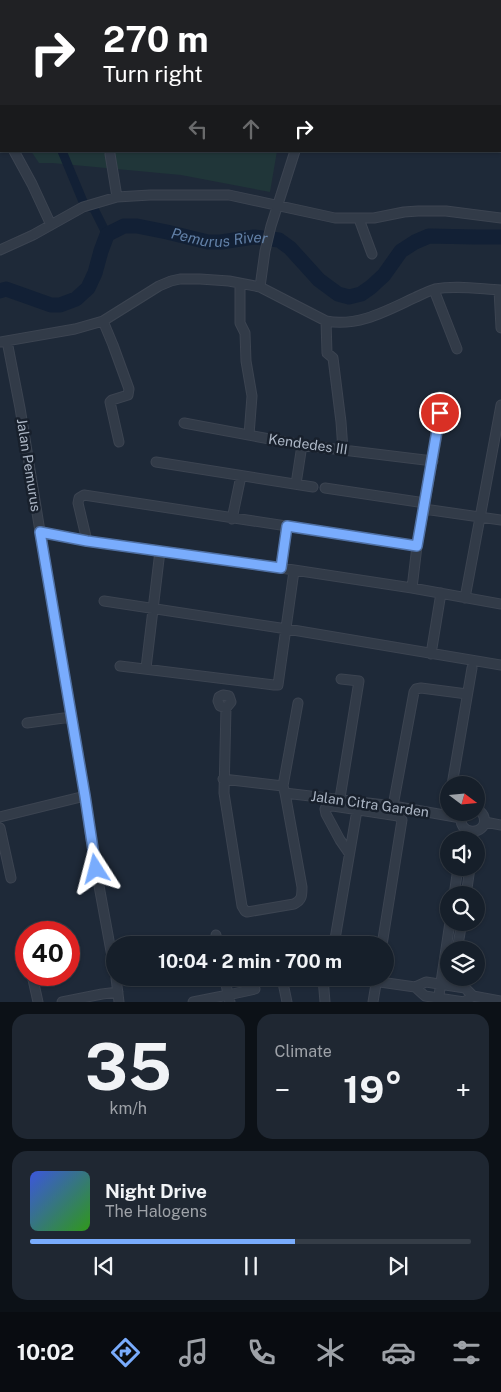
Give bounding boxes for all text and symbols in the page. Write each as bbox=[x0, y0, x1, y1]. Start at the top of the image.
text: 270 m bbox=[103, 19, 209, 60]
icon: right bbox=[20, 20, 85, 85]
text: Turn right bbox=[103, 61, 203, 87]
icon: left bbox=[184, 115, 212, 143]
icon: ahead bbox=[237, 115, 265, 143]
icon: right bbox=[290, 115, 318, 143]
water label: Pemurus River bbox=[169, 224, 269, 250]
pin bbox=[419, 392, 461, 434]
icon: arrive bbox=[426, 399, 454, 427]
street label: Jalan Pemurus bbox=[14, 417, 44, 513]
street label: Kendedes III bbox=[267, 431, 349, 457]
north arrow bbox=[440, 776, 485, 821]
map controls bbox=[440, 776, 485, 986]
street label: Jalan Citra Garden bbox=[310, 788, 430, 820]
button: sound bbox=[440, 831, 485, 876]
position arrow bbox=[69, 842, 121, 894]
button: search bbox=[440, 886, 485, 931]
speed limit sign: 40 bbox=[15, 921, 80, 986]
button: layers bbox=[440, 941, 485, 986]
text: 10:04 · 2 min · 700 m bbox=[158, 950, 342, 972]
text: 35 bbox=[85, 1028, 172, 1105]
text: Climate bbox=[275, 1042, 332, 1061]
text: 19° bbox=[343, 1067, 402, 1112]
text: − bbox=[275, 1073, 290, 1106]
text: + bbox=[455, 1073, 471, 1106]
text: km/h bbox=[109, 1099, 147, 1118]
text: Night Drive bbox=[105, 1180, 207, 1202]
text: The Halogens bbox=[105, 1202, 207, 1221]
icon: previous bbox=[90, 1252, 118, 1280]
icon: pause bbox=[237, 1252, 265, 1280]
icon: next bbox=[384, 1252, 412, 1280]
icon: directions bbox=[108, 1335, 143, 1370]
icon: music bbox=[176, 1335, 211, 1370]
icon: phone bbox=[244, 1335, 279, 1370]
icon: climate bbox=[313, 1335, 348, 1370]
icon: car bbox=[381, 1335, 416, 1370]
icon: filters bbox=[449, 1335, 484, 1370]
text: 10:02 bbox=[17, 1339, 74, 1365]

